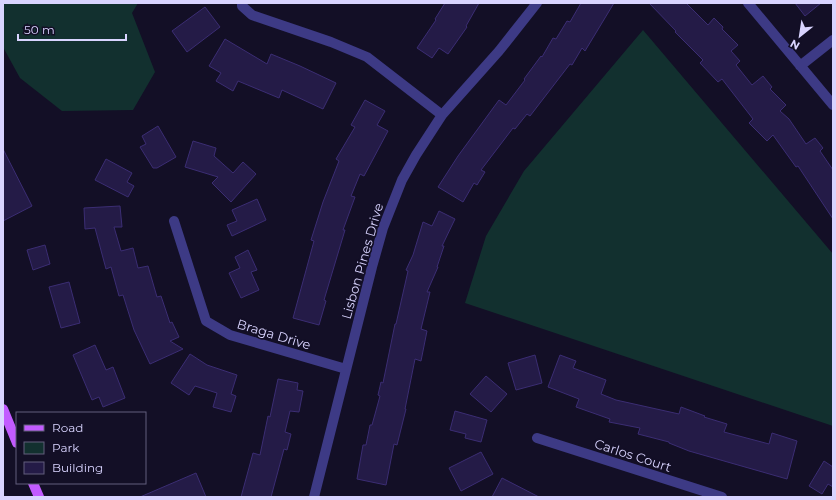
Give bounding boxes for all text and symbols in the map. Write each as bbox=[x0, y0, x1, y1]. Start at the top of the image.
scale bar bbox=[18, 16, 126, 42]
north arrow bbox=[780, 16, 820, 56]
text: 50 m bbox=[24, 22, 55, 37]
text: N bbox=[788, 36, 802, 53]
street label: Lisbon Pines Drive bbox=[338, 201, 386, 321]
street label: Braga Drive bbox=[235, 315, 313, 353]
legend bbox=[16, 412, 146, 484]
text: Road bbox=[52, 420, 83, 435]
street label: Carlos Court bbox=[593, 435, 673, 475]
text: Park bbox=[52, 440, 80, 455]
text: Building bbox=[52, 460, 103, 475]

